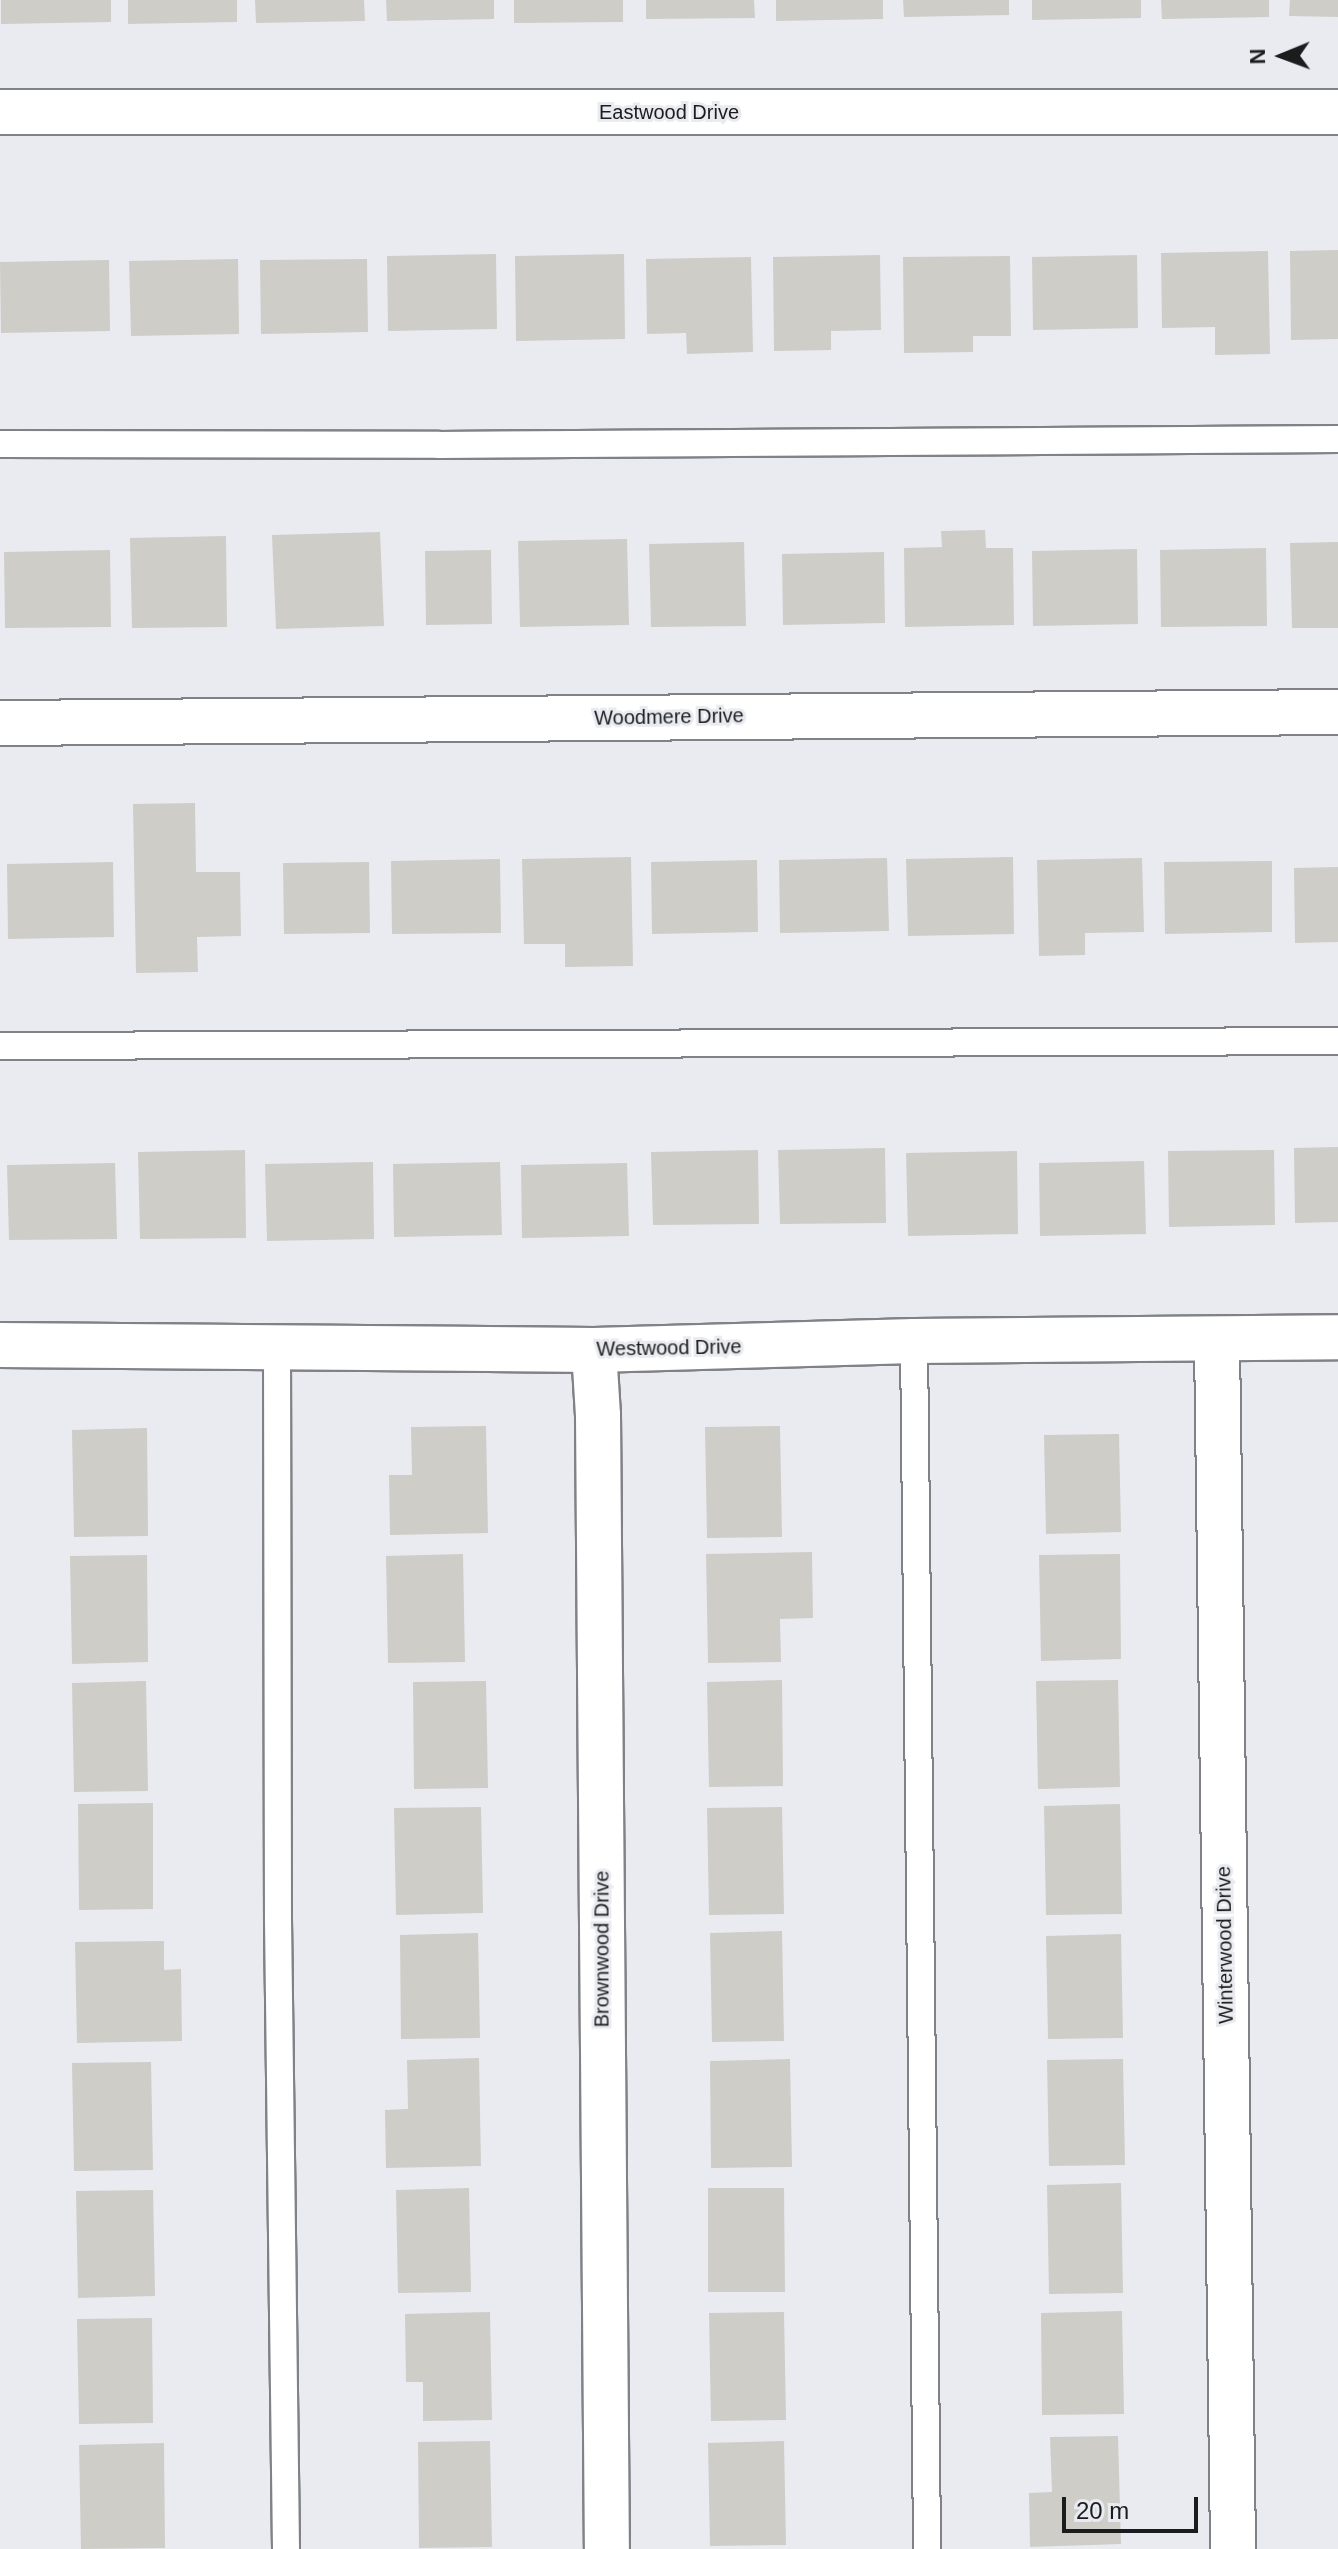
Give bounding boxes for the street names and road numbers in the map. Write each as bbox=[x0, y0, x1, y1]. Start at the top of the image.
street label: Eastwood Drive bbox=[599, 100, 739, 124]
street label: Woodmere Drive bbox=[594, 704, 744, 730]
street label: Westwood Drive bbox=[596, 1335, 742, 1361]
street label: Winterwood Drive bbox=[1212, 1866, 1238, 2024]
street label: Brownwood Drive bbox=[590, 1871, 614, 2027]

